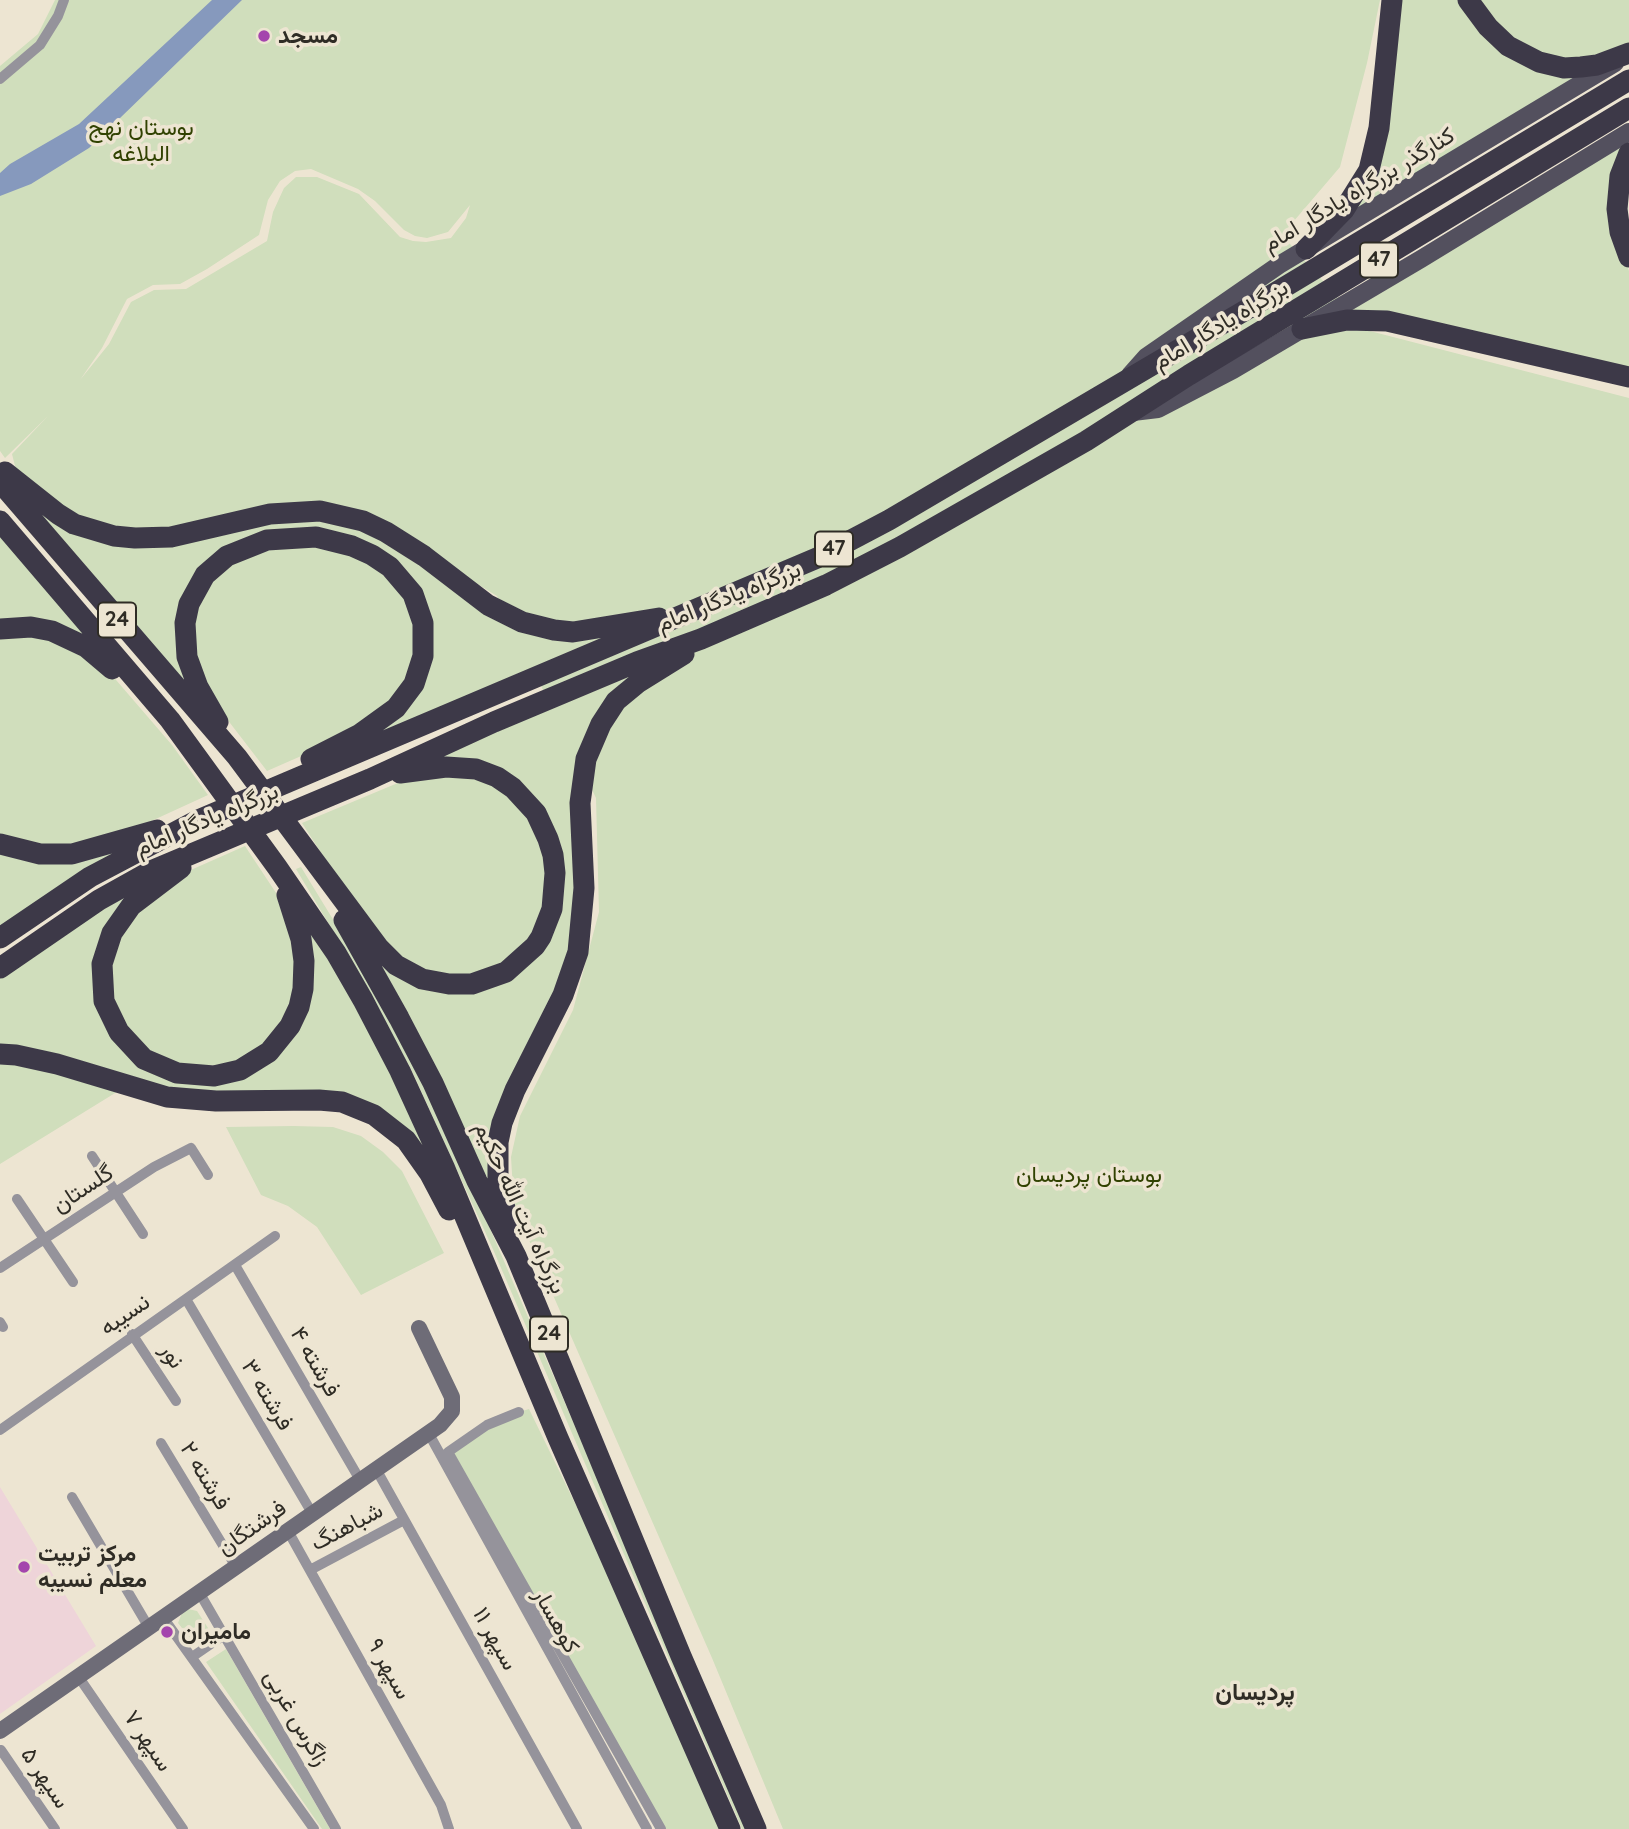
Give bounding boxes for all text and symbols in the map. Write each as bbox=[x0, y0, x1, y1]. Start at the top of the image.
place label: مسجد bbox=[278, 22, 338, 50]
marker: مسجد bbox=[256, 28, 272, 44]
park label: بوستان نهج البلاغه bbox=[88, 114, 194, 168]
street label: کنارگذر بزرگراه یادگار امام bbox=[1258, 122, 1460, 258]
road number: 47 bbox=[1360, 243, 1398, 278]
street label: بزرگراه یادگار امام bbox=[1149, 274, 1293, 376]
road number: 47 bbox=[815, 532, 853, 566]
street label: بزرگراه یادگار امام bbox=[653, 556, 805, 638]
road number: 24 bbox=[98, 602, 136, 638]
street label: بزرگراه یادگار امام bbox=[131, 778, 283, 862]
street label: بزرگراه آیت الله حکیم bbox=[468, 1118, 572, 1298]
street label: گلستان bbox=[47, 1159, 119, 1219]
park label: بوستان پردیسان bbox=[1016, 1161, 1162, 1189]
street label: نسیبه bbox=[95, 1288, 155, 1342]
road number: 24 bbox=[530, 1316, 568, 1352]
street label: فرشته ۴ bbox=[284, 1322, 346, 1402]
street label: نور bbox=[154, 1338, 190, 1374]
street label: فرشته ۳ bbox=[235, 1355, 299, 1435]
street label: فرشته ۲ bbox=[174, 1437, 236, 1515]
street label: فرشتگان bbox=[212, 1494, 292, 1562]
street label: شباهنگ bbox=[306, 1497, 388, 1557]
place label: مرکز تربیت معلم نسیبه bbox=[38, 1540, 147, 1594]
marker: مرکز تربیت معلم نسیبه bbox=[16, 1559, 32, 1575]
street label: کوهسار bbox=[527, 1584, 585, 1658]
street label: سپهر ۱۱ bbox=[467, 1603, 523, 1675]
place label: مامیران bbox=[181, 1618, 251, 1646]
marker: مامیران bbox=[159, 1624, 175, 1640]
street label: سپهر ۹ bbox=[361, 1634, 417, 1704]
street label: زاگرس غربی bbox=[257, 1665, 335, 1771]
district label: پردیسان bbox=[1215, 1679, 1295, 1707]
street label: سپهر ۷ bbox=[118, 1705, 178, 1777]
street label: سپهر ۵ bbox=[15, 1742, 75, 1814]

